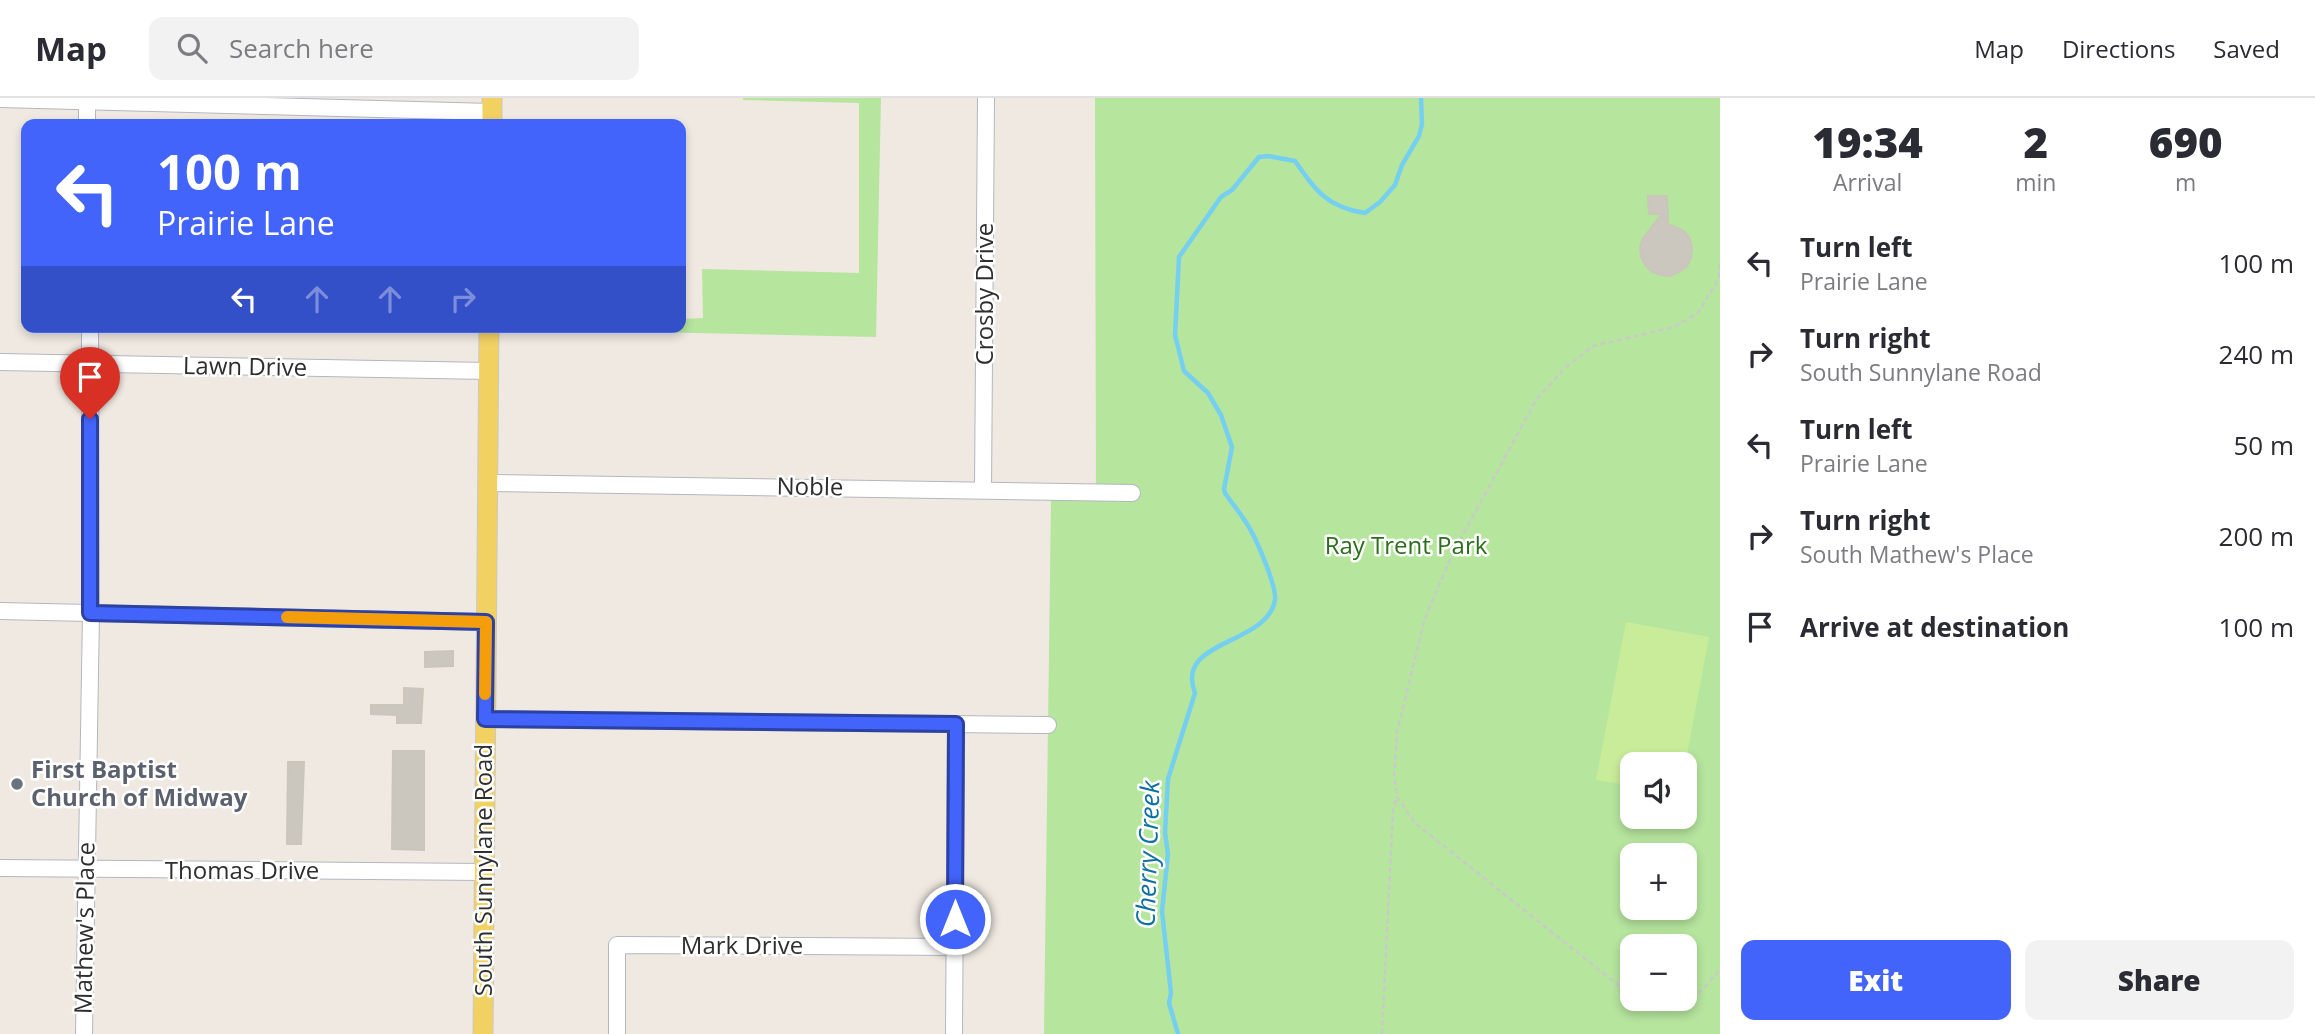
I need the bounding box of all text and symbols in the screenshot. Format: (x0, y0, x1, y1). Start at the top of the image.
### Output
search box (149, 17, 639, 80)
text: Map (35, 26, 107, 71)
icon: search (173, 29, 211, 67)
text: Search here (229, 30, 374, 66)
text: Map (1974, 32, 2024, 65)
text: Directions (2062, 32, 2175, 65)
text: Saved (2213, 32, 2280, 65)
text: 19:34 (1812, 113, 1923, 170)
text: 2 (2024, 113, 2048, 170)
text: 690 (2149, 113, 2223, 170)
text: 100 m (157, 138, 302, 204)
icon: left (42, 147, 133, 238)
text: Arrival (1833, 166, 1902, 198)
text: min (2015, 166, 2056, 198)
text: m (2175, 166, 2196, 198)
text: Prairie Lane (157, 201, 335, 244)
street label: Crosby Drive (967, 223, 1000, 365)
text: Turn left (1800, 229, 1912, 265)
icon: left (1741, 244, 1779, 282)
text: 100 m (2219, 245, 2294, 281)
text: Prairie Lane (1800, 265, 1928, 297)
icon: left (225, 280, 263, 318)
icon: ahead (298, 280, 336, 318)
icon: ahead (371, 280, 409, 318)
icon: right (444, 280, 482, 318)
text: Turn right (1800, 320, 1931, 356)
icon: right (1741, 335, 1779, 373)
text: 240 m (2219, 336, 2294, 372)
pin (60, 347, 120, 419)
street label: Lawn Drive (183, 348, 307, 383)
text: South Sunnylane Road (1800, 356, 2042, 388)
icon: arrive (71, 358, 109, 396)
text: Turn left (1800, 411, 1912, 447)
icon: left (1741, 426, 1779, 464)
text: 50 m (2233, 427, 2294, 463)
text: Prairie Lane (1800, 447, 1928, 479)
street label: Noble (776, 468, 844, 503)
text: Turn right (1800, 502, 1931, 538)
icon: right (1741, 517, 1779, 555)
text: 200 m (2219, 518, 2294, 554)
park label: Ray Trent Park (1325, 528, 1488, 561)
text: South Mathew's Place (1800, 538, 2034, 570)
icon: arrive (1741, 608, 1779, 646)
text: Arrive at destination (1800, 609, 2069, 645)
text: 100 m (2219, 609, 2294, 645)
street label: South Sunnylane Road (466, 744, 499, 996)
place label: First Baptist Church of Midway (31, 752, 248, 813)
map controls (1620, 752, 1697, 1011)
button: sound (1620, 752, 1697, 829)
marker: First Baptist Church of Midway (9, 776, 25, 792)
water label: Cherry Creek (1126, 779, 1168, 928)
street label: Mathew's Place (66, 842, 101, 1014)
button: + (1620, 843, 1697, 920)
street label: Thomas Drive (165, 853, 319, 886)
position arrow (918, 882, 992, 956)
street label: Mark Drive (681, 928, 803, 961)
button: − (1620, 934, 1697, 1011)
button: Exit (1741, 940, 2011, 1020)
button: Share (2025, 940, 2294, 1020)

